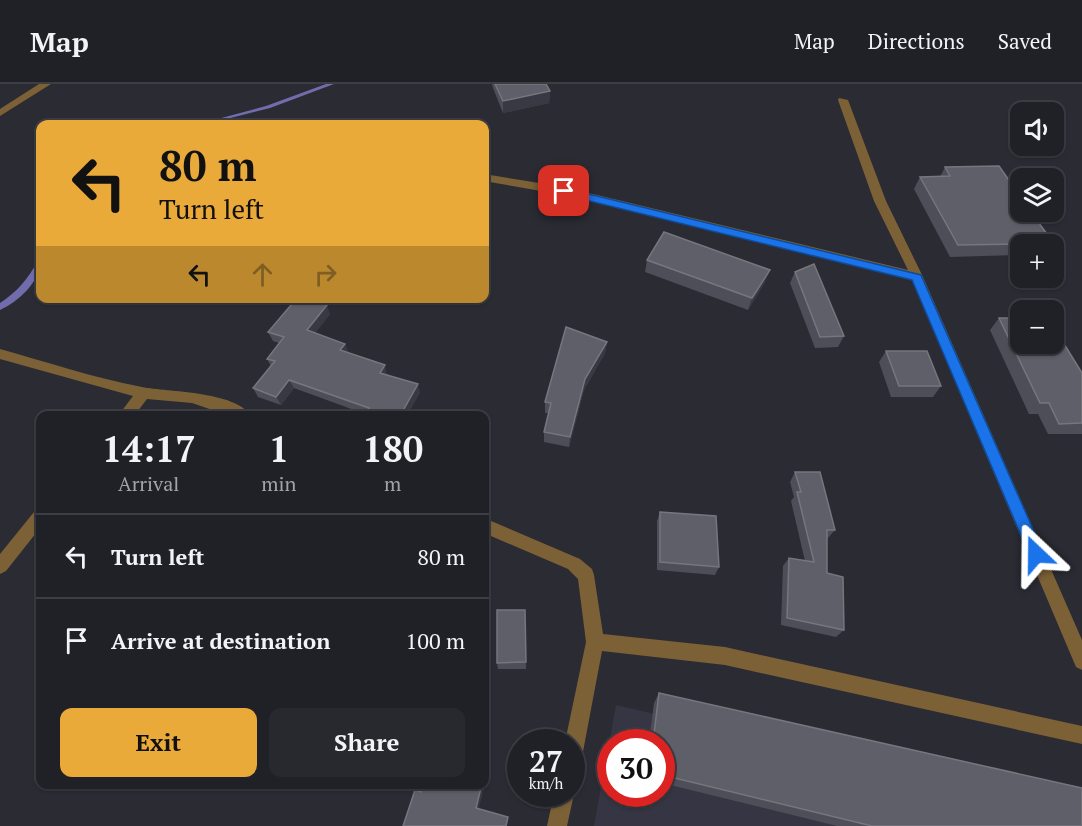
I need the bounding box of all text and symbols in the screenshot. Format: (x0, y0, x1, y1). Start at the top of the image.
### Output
text: Map (30, 23, 89, 60)
text: Map (794, 27, 835, 55)
text: Directions (868, 27, 965, 55)
text: Saved (998, 27, 1052, 55)
map controls (1010, 102, 1064, 354)
button: sound (1010, 102, 1064, 156)
text: 80 m (159, 137, 257, 193)
icon: left (60, 144, 138, 222)
pin (538, 165, 589, 216)
button: layers (1010, 168, 1064, 222)
icon: arrive (547, 174, 580, 207)
text: Turn left (159, 191, 264, 227)
button: + (1010, 234, 1064, 288)
icon: left (183, 258, 216, 291)
icon: ahead (246, 258, 279, 291)
icon: right (309, 258, 342, 291)
button: − (1010, 300, 1064, 354)
text: 14:17 (102, 425, 195, 472)
text: 1 (269, 425, 289, 472)
text: 180 (362, 425, 423, 472)
text: Arrival (118, 470, 179, 497)
text: min (261, 470, 296, 497)
text: m (384, 470, 401, 497)
position arrow (1004, 522, 1068, 586)
icon: left (60, 540, 93, 573)
text: Turn left (111, 542, 204, 571)
text: 80 m (417, 542, 465, 571)
icon: arrive (60, 624, 93, 657)
text: Arrive at destination (111, 626, 330, 655)
text: 100 m (405, 626, 465, 655)
button: Exit (60, 708, 257, 777)
button: Share (269, 708, 465, 777)
speed limit sign: 30 (597, 729, 675, 807)
text: 27 (529, 741, 563, 781)
text: km/h (529, 773, 563, 793)

